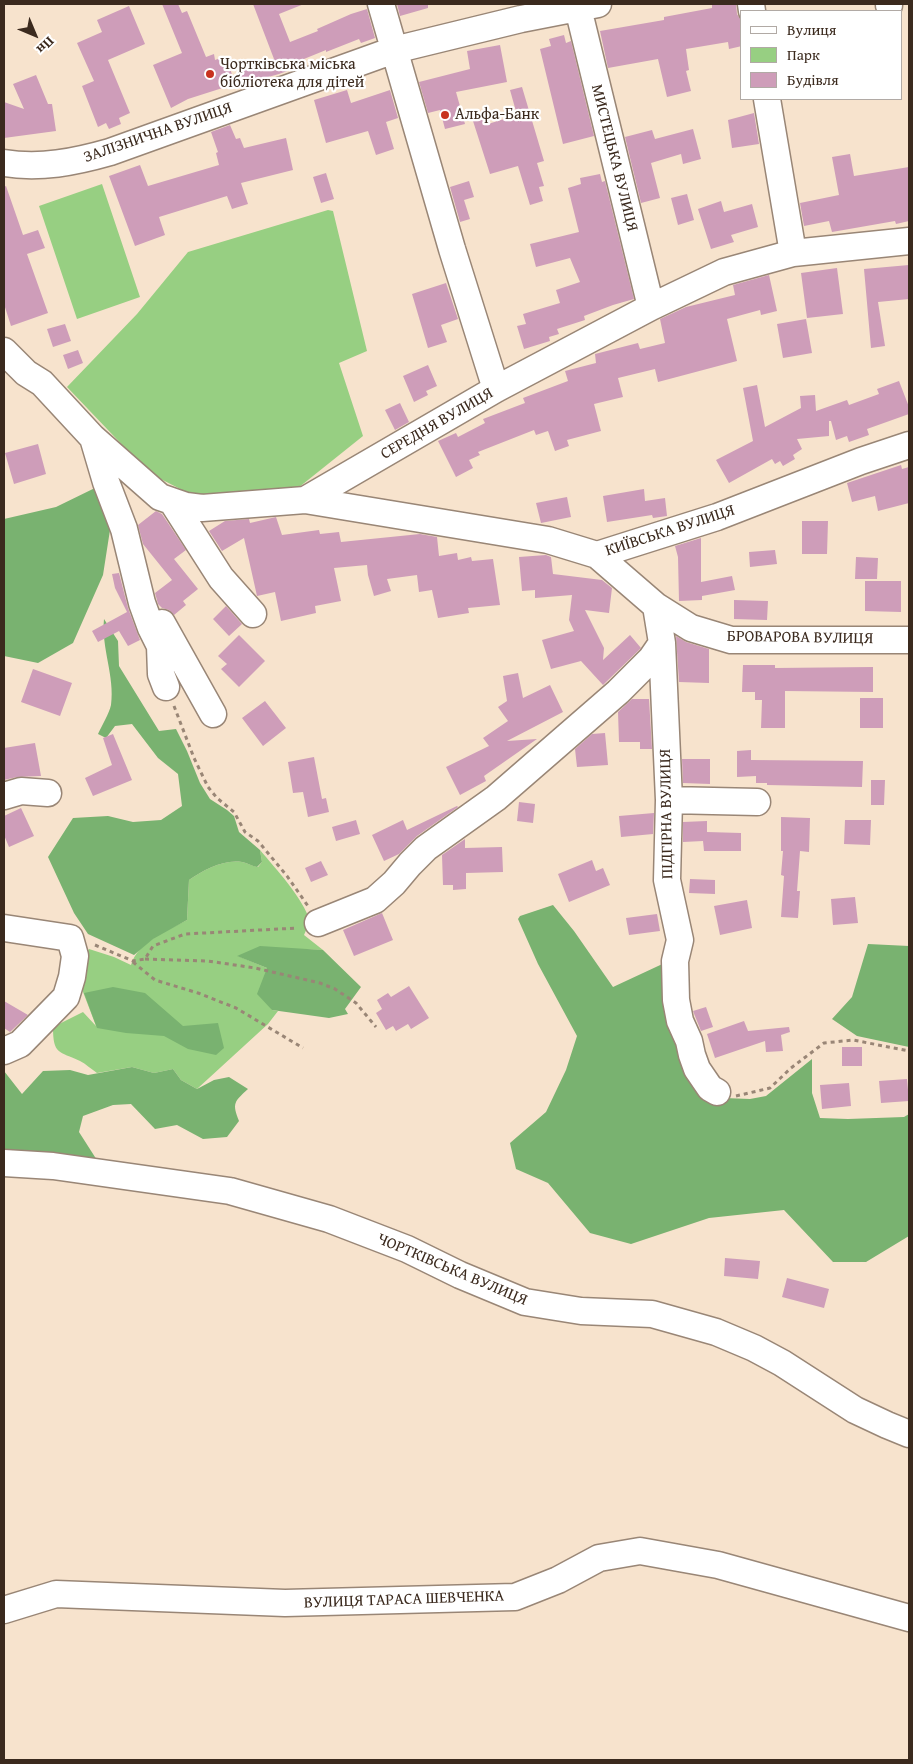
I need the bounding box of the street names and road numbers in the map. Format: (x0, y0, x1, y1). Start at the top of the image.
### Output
street label: МИСТЕЦЬКА ВУЛИЦЯ (586, 82, 642, 234)
street label: ЗАЛІЗНИЧНА ВУЛИЦЯ (81, 99, 235, 167)
street label: СЕРЕДНЯ ВУЛИЦЯ (377, 384, 497, 464)
street label: КИЇВСЬКА ВУЛИЦЯ (603, 501, 737, 561)
street label: БРОВАРОВА ВУЛИЦЯ (727, 627, 873, 649)
street label: ПІДГІРНА ВУЛИЦЯ (656, 749, 678, 879)
street label: ЧОРТКІВСЬКА ВУЛИЦЯ (374, 1230, 530, 1310)
street label: ВУЛИЦЯ ТАРАСА ШЕВЧЕНКА (303, 1587, 505, 1613)

